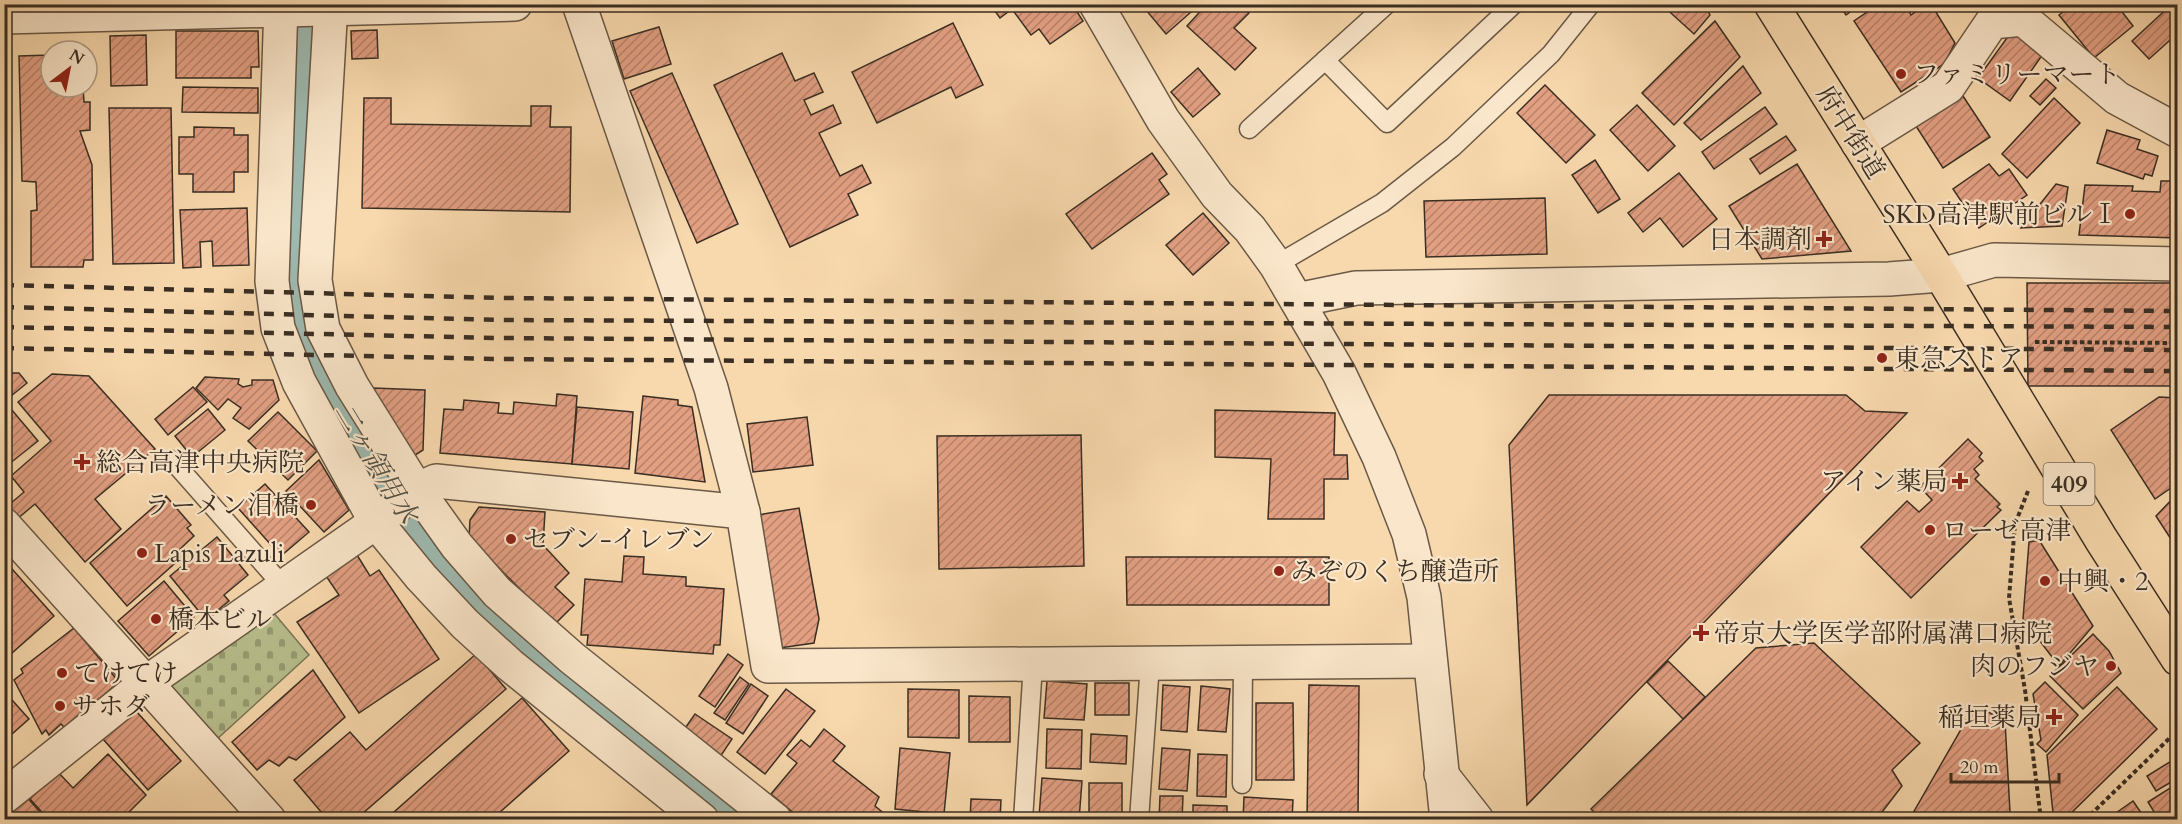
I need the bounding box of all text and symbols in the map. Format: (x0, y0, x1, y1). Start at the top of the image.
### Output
north arrow (39, 39, 99, 99)
text: N (65, 44, 88, 70)
place label: ファミリーマート (1913, 57, 2120, 92)
marker: ファミリーマート (1894, 67, 1908, 81)
street label: 府中街道 (1808, 79, 1893, 186)
place label: SKD高津駅前ビルⅠ (1883, 197, 2118, 232)
marker: SKD高津駅前ビルⅠ (2123, 207, 2137, 221)
place label: 日本調剤 (1708, 222, 1812, 257)
marker: 日本調剤 (1817, 232, 1831, 246)
place label: 東急ストア (1894, 341, 2023, 376)
marker: 東急ストア (1875, 351, 1889, 365)
water label: 二ヶ領用水 (325, 396, 428, 533)
place label: 総合高津中央病院 (96, 445, 304, 480)
marker: 総合高津中央病院 (73, 453, 91, 471)
road number: 409 (2044, 463, 2094, 505)
place label: アイン薬局 (1820, 464, 1948, 499)
marker: アイン薬局 (1953, 474, 1967, 488)
place label: ラーメン泪橋 (144, 488, 299, 523)
marker: ラーメン泪橋 (304, 498, 318, 512)
place label: ローゼ高津 (1942, 513, 2071, 548)
place label: セブン-イレブン (523, 522, 715, 557)
marker: ローゼ高津 (1923, 523, 1937, 537)
marker: セブン-イレブン (504, 532, 518, 546)
place label: Lapis Lazuli (154, 536, 285, 571)
marker: Lapis Lazuli (135, 546, 149, 560)
place label: みぞのくち醸造所 (1291, 554, 1499, 589)
marker: みぞのくち醸造所 (1272, 564, 1286, 578)
place label: 中興・2 (2057, 564, 2148, 599)
marker: 中興・2 (2038, 574, 2052, 588)
place label: 橋本ビル (168, 602, 272, 637)
marker: 橋本ビル (149, 612, 163, 626)
place label: 帝京大学医学部附属溝口病院 (1714, 616, 2052, 651)
marker: 帝京大学医学部附属溝口病院 (1692, 624, 1710, 642)
place label: 肉のフジヤ (1970, 649, 2099, 684)
place label: てけてけ (74, 656, 178, 691)
marker: 肉のフジヤ (2104, 659, 2118, 673)
marker: てけてけ (55, 666, 69, 680)
place label: サホダ (72, 689, 150, 724)
marker: サホダ (53, 699, 67, 713)
place label: 稲垣薬局 (1938, 700, 2042, 735)
marker: 稲垣薬局 (2047, 710, 2061, 724)
scale bar (1951, 746, 2059, 784)
text: 20 m (1960, 755, 1999, 780)

